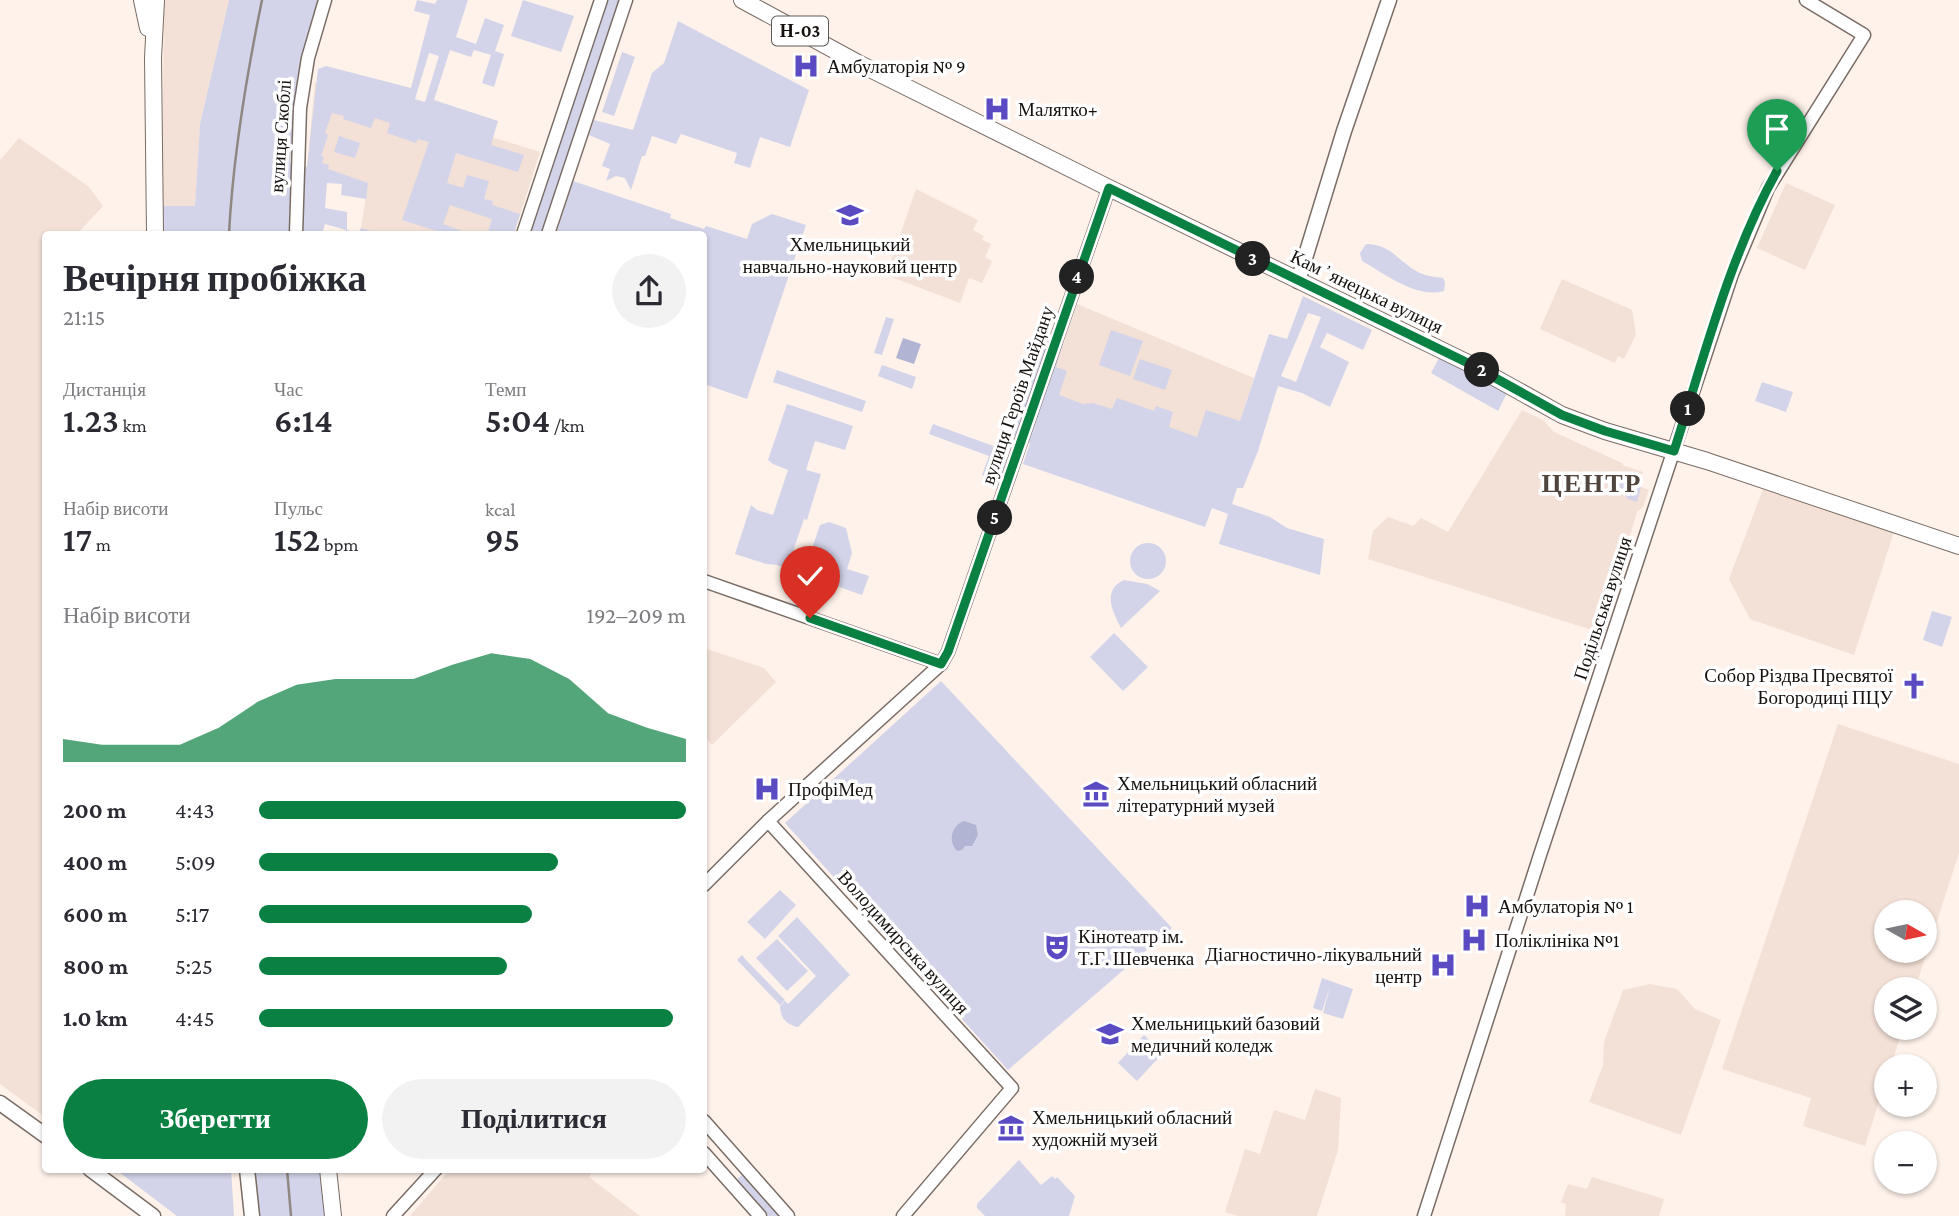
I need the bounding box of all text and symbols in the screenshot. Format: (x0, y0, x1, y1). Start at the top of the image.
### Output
road number: Н-03 (772, 16, 828, 46)
hospital icon: Амбулаторія № 9 (791, 51, 821, 81)
place label: Амбулаторія № 9 (827, 56, 966, 77)
street label: вулиця Скоблі (266, 79, 295, 193)
hospital icon: Малятко+ (982, 94, 1012, 124)
place label: Малятко+ (1018, 99, 1098, 120)
pin (1747, 99, 1807, 171)
icon: arrive (1758, 110, 1796, 148)
school or university icon: Хмельницький навчально-науковий центр (835, 200, 865, 230)
place label: Хмельницький навчально-науковий центр (743, 234, 957, 277)
pin: 3 (1236, 242, 1270, 276)
street label: Камʼянецька вулиця (1287, 245, 1447, 338)
text: 3 (1248, 248, 1257, 269)
button: share (612, 254, 686, 328)
text: Вечірня пробіжка (63, 257, 367, 299)
pin: 4 (1060, 260, 1094, 294)
text: 4 (1071, 266, 1082, 287)
street label: вулиця Героїв Майдану (977, 303, 1058, 487)
text: 21:15 (63, 304, 105, 330)
pin: 2 (1464, 352, 1500, 388)
text: 2 (1477, 359, 1486, 380)
text: Дистанція (63, 379, 146, 400)
text: Час (274, 379, 303, 400)
text: Темп (485, 379, 527, 400)
pin: 1 (1670, 392, 1706, 426)
text: 1 (1684, 398, 1691, 419)
text: 1.23 (63, 401, 119, 440)
text: 6:14 (274, 401, 333, 440)
text: 5:04 (485, 401, 550, 440)
text: km (119, 415, 147, 436)
text: /km (550, 415, 585, 436)
district label: ЦЕНТР (1541, 469, 1643, 498)
text: Набір висоти (63, 498, 168, 519)
text: Пульс (274, 498, 323, 519)
text: kcal (485, 499, 516, 520)
pin: 5 (978, 500, 1012, 536)
text: 5 (990, 507, 999, 528)
text: 17 (63, 520, 92, 559)
text: 152 (274, 520, 320, 559)
text: 95 (485, 520, 520, 559)
text: m (92, 534, 111, 555)
text: bpm (320, 534, 359, 555)
street label: Подільська вулиця (1569, 534, 1636, 682)
pin (780, 546, 840, 618)
icon: check (791, 557, 829, 595)
text: Набір висоти (63, 602, 191, 628)
text: 192–209 m (586, 602, 686, 628)
place label: Собор Різдва Пресвятої Богородиці ПЦУ (1704, 665, 1894, 708)
church icon: Собор Різдва Пресвятої Богородиці ПЦУ (1899, 671, 1929, 701)
place label: Хмельницький обласний літературний музей (1117, 773, 1317, 816)
hospital icon: ПрофіМед (752, 774, 782, 804)
place label: ПрофіМед (788, 779, 873, 800)
museum icon: Хмельницький обласний літературний музей (1081, 779, 1111, 809)
text: 200 m (63, 797, 127, 823)
text: 4:43 (175, 797, 214, 823)
text: 400 m (63, 849, 127, 875)
text: 5:09 (175, 849, 216, 875)
street label: Володимирська вулиця (834, 866, 974, 1018)
hospital icon: Амбулаторія № 1 (1462, 891, 1492, 921)
place label: Амбулаторія № 1 (1498, 896, 1633, 917)
north arrow (1874, 900, 1937, 962)
map controls (1874, 900, 1937, 1194)
text: 600 m (63, 901, 127, 927)
text: 5:17 (175, 901, 209, 927)
hospital icon: Поліклініка №1 (1459, 925, 1489, 955)
place label: Кінотеатр ім. Т.Г. Шевченка (1078, 926, 1195, 969)
place label: Поліклініка №1 (1495, 930, 1619, 951)
theatre icon: Кінотеатр ім. Т.Г. Шевченка (1042, 932, 1072, 962)
place label: Діагностично-лікувальний центр (1205, 944, 1422, 987)
hospital icon: Діагностично-лікувальний центр (1428, 950, 1458, 980)
text: 800 m (63, 953, 128, 979)
text: 5:25 (175, 953, 213, 979)
button: layers (1874, 977, 1937, 1040)
text: 1.0 km (63, 1005, 128, 1031)
text: 4:45 (175, 1005, 215, 1031)
place label: Хмельницький базовий медичний коледж (1131, 1013, 1320, 1056)
school or university icon: Хмельницький базовий медичний коледж (1095, 1019, 1125, 1049)
button: + (1874, 1054, 1937, 1117)
button: Зберегти (63, 1079, 368, 1159)
button: Поділитися (382, 1079, 686, 1159)
place label: Хмельницький обласний художній музей (1032, 1107, 1232, 1150)
museum icon: Хмельницький обласний художній музей (996, 1113, 1026, 1143)
button: − (1874, 1131, 1937, 1194)

